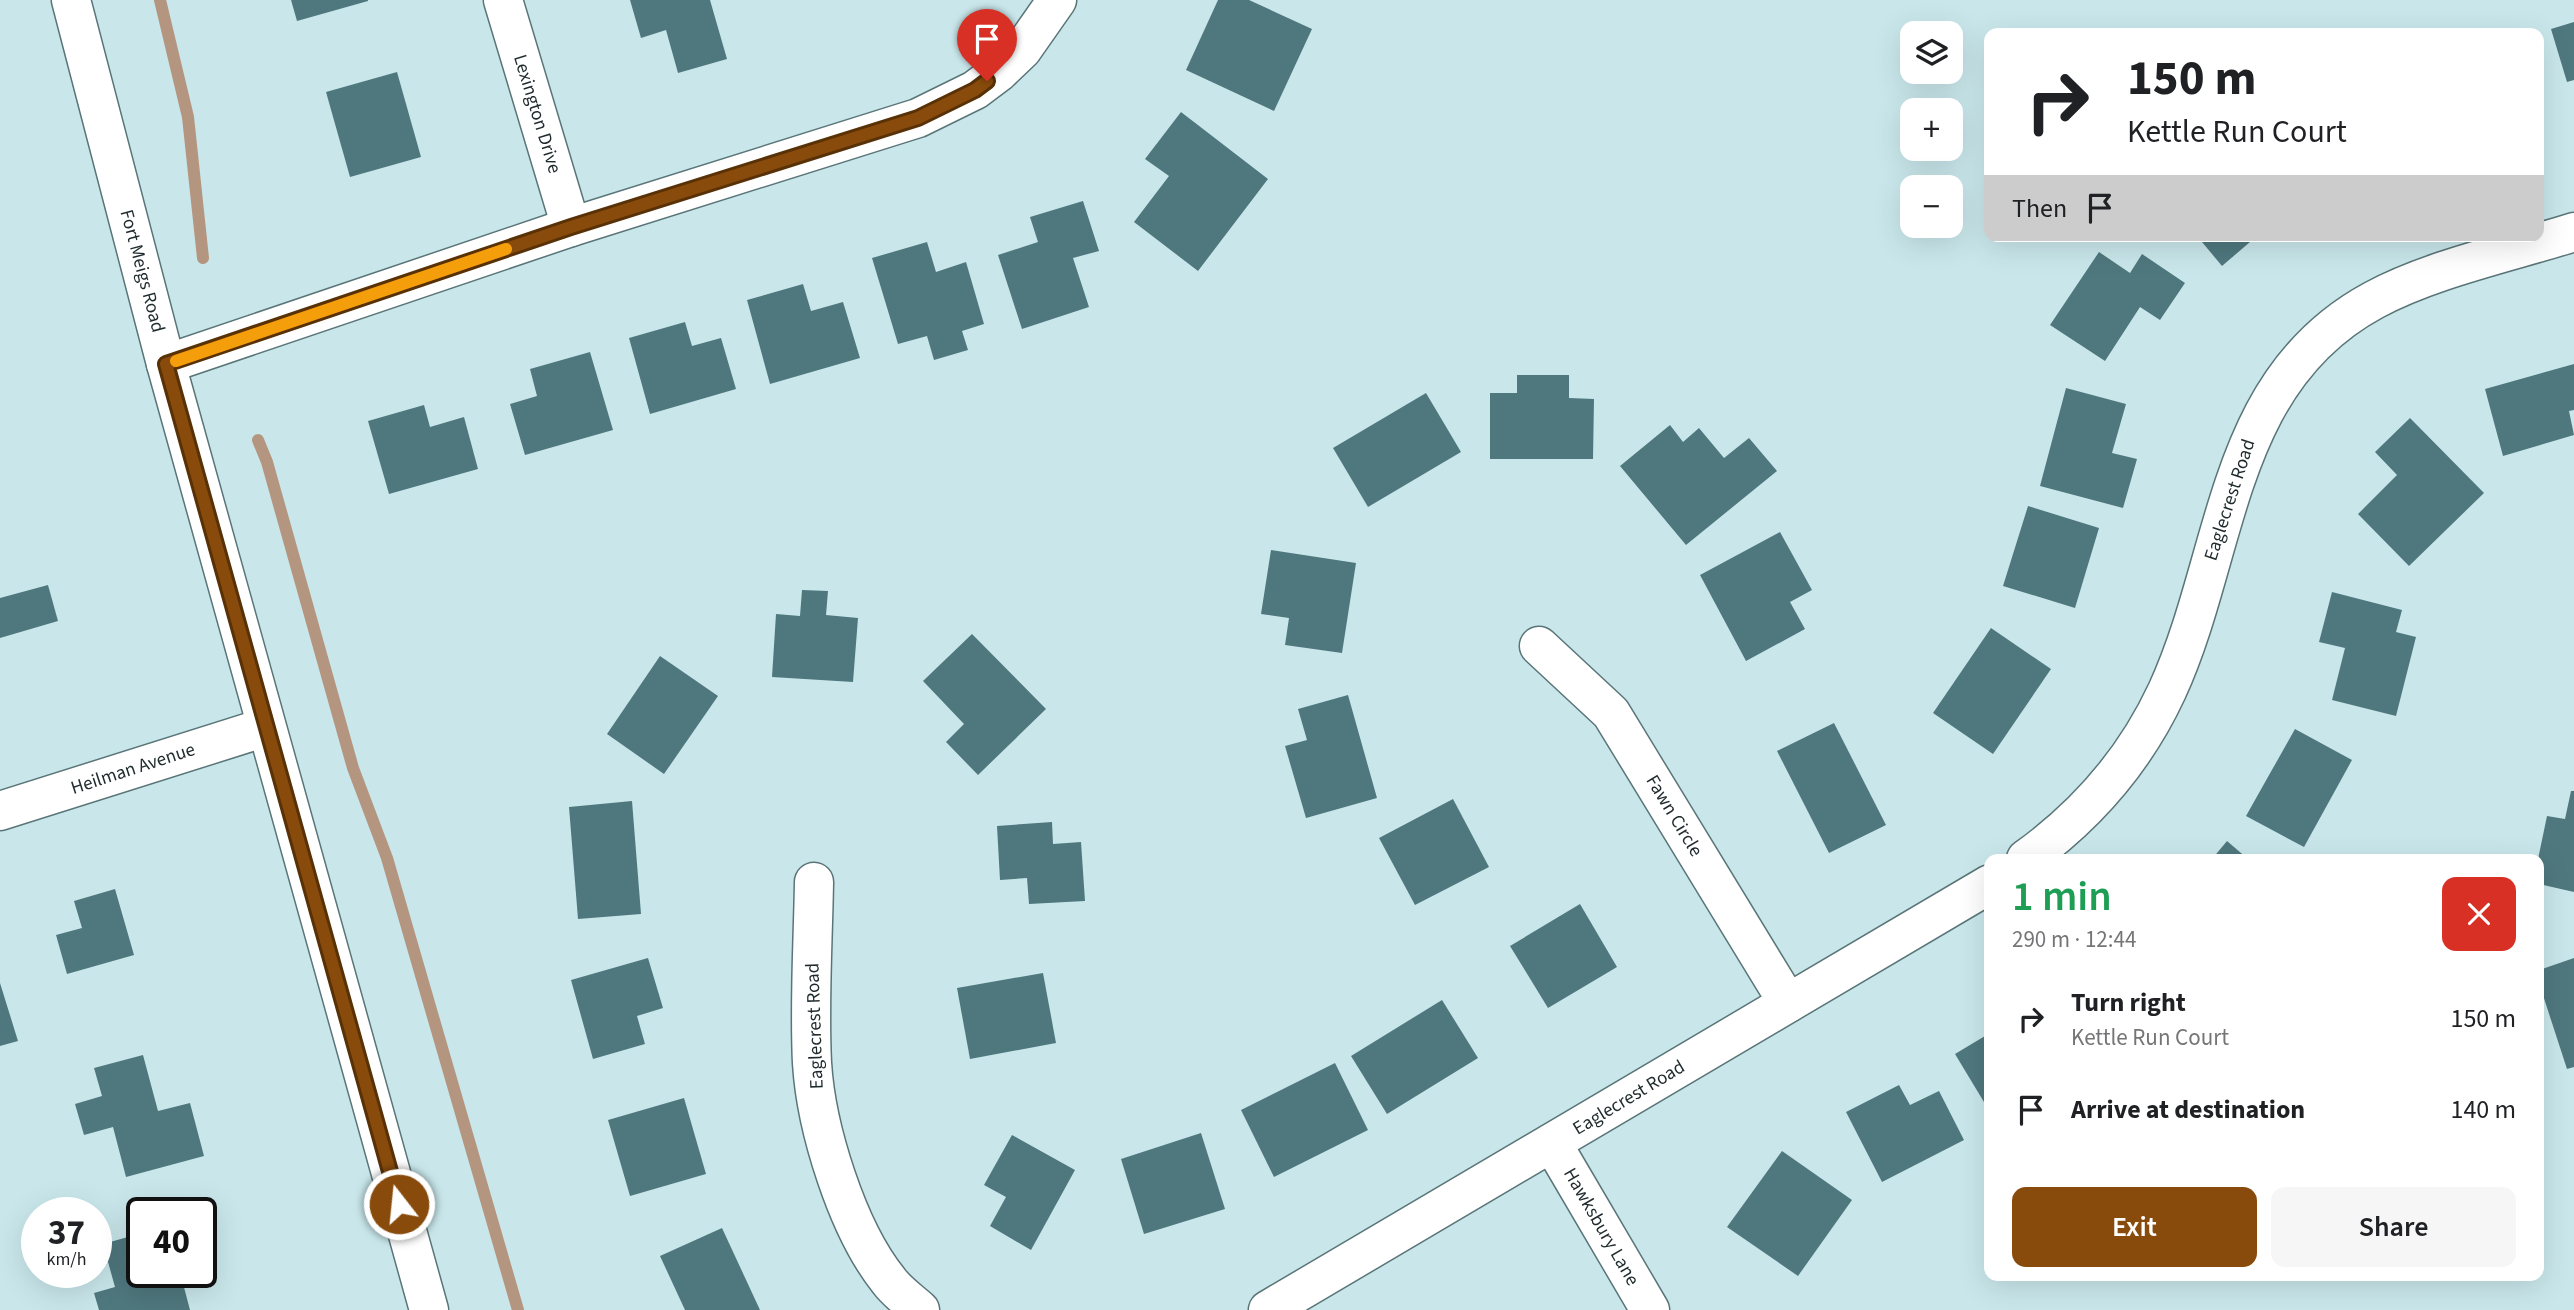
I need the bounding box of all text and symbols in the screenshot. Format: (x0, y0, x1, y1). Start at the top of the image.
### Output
pin (957, 9, 1017, 81)
icon: arrive (968, 20, 1006, 58)
map controls (1900, 21, 1963, 238)
button: layers (1900, 21, 1963, 84)
text: 150 m (2127, 44, 2256, 114)
street label: Lexington Drive (506, 51, 568, 177)
icon: right (2012, 56, 2103, 147)
button: + (1900, 98, 1963, 161)
text: Kettle Run Court (2127, 109, 2347, 155)
button: − (1900, 175, 1963, 238)
icon: arrive (2081, 189, 2119, 227)
text: Then (2012, 190, 2067, 227)
street label: Fort Meigs Road (113, 207, 171, 335)
street label: Eaglecrest Road (2198, 436, 2262, 564)
street label: Heilman Avenue (67, 736, 199, 802)
street label: Fawn Circle (1639, 770, 1709, 862)
text: 1 min (2012, 867, 2112, 927)
button: close (2442, 877, 2516, 951)
text: 290 m · 12:44 (2012, 923, 2136, 956)
street label: Eaglecrest Road (799, 962, 831, 1090)
text: Turn right (2071, 984, 2186, 1021)
icon: right (2012, 1000, 2050, 1038)
text: 150 m (2450, 1000, 2516, 1037)
text: Kettle Run Court (2071, 1021, 2229, 1054)
street label: Eaglecrest Road (1568, 1054, 1690, 1142)
icon: arrive (2012, 1091, 2050, 1129)
text: Arrive at destination (2071, 1091, 2305, 1128)
text: 140 m (2450, 1091, 2516, 1128)
street label: Hawksbury Lane (1556, 1163, 1646, 1291)
position arrow (362, 1167, 436, 1241)
button: Exit (2012, 1187, 2257, 1267)
button: Share (2271, 1187, 2516, 1267)
speed limit sign: 40 (126, 1197, 217, 1288)
text: 37 (48, 1208, 85, 1258)
text: km/h (47, 1247, 86, 1272)

